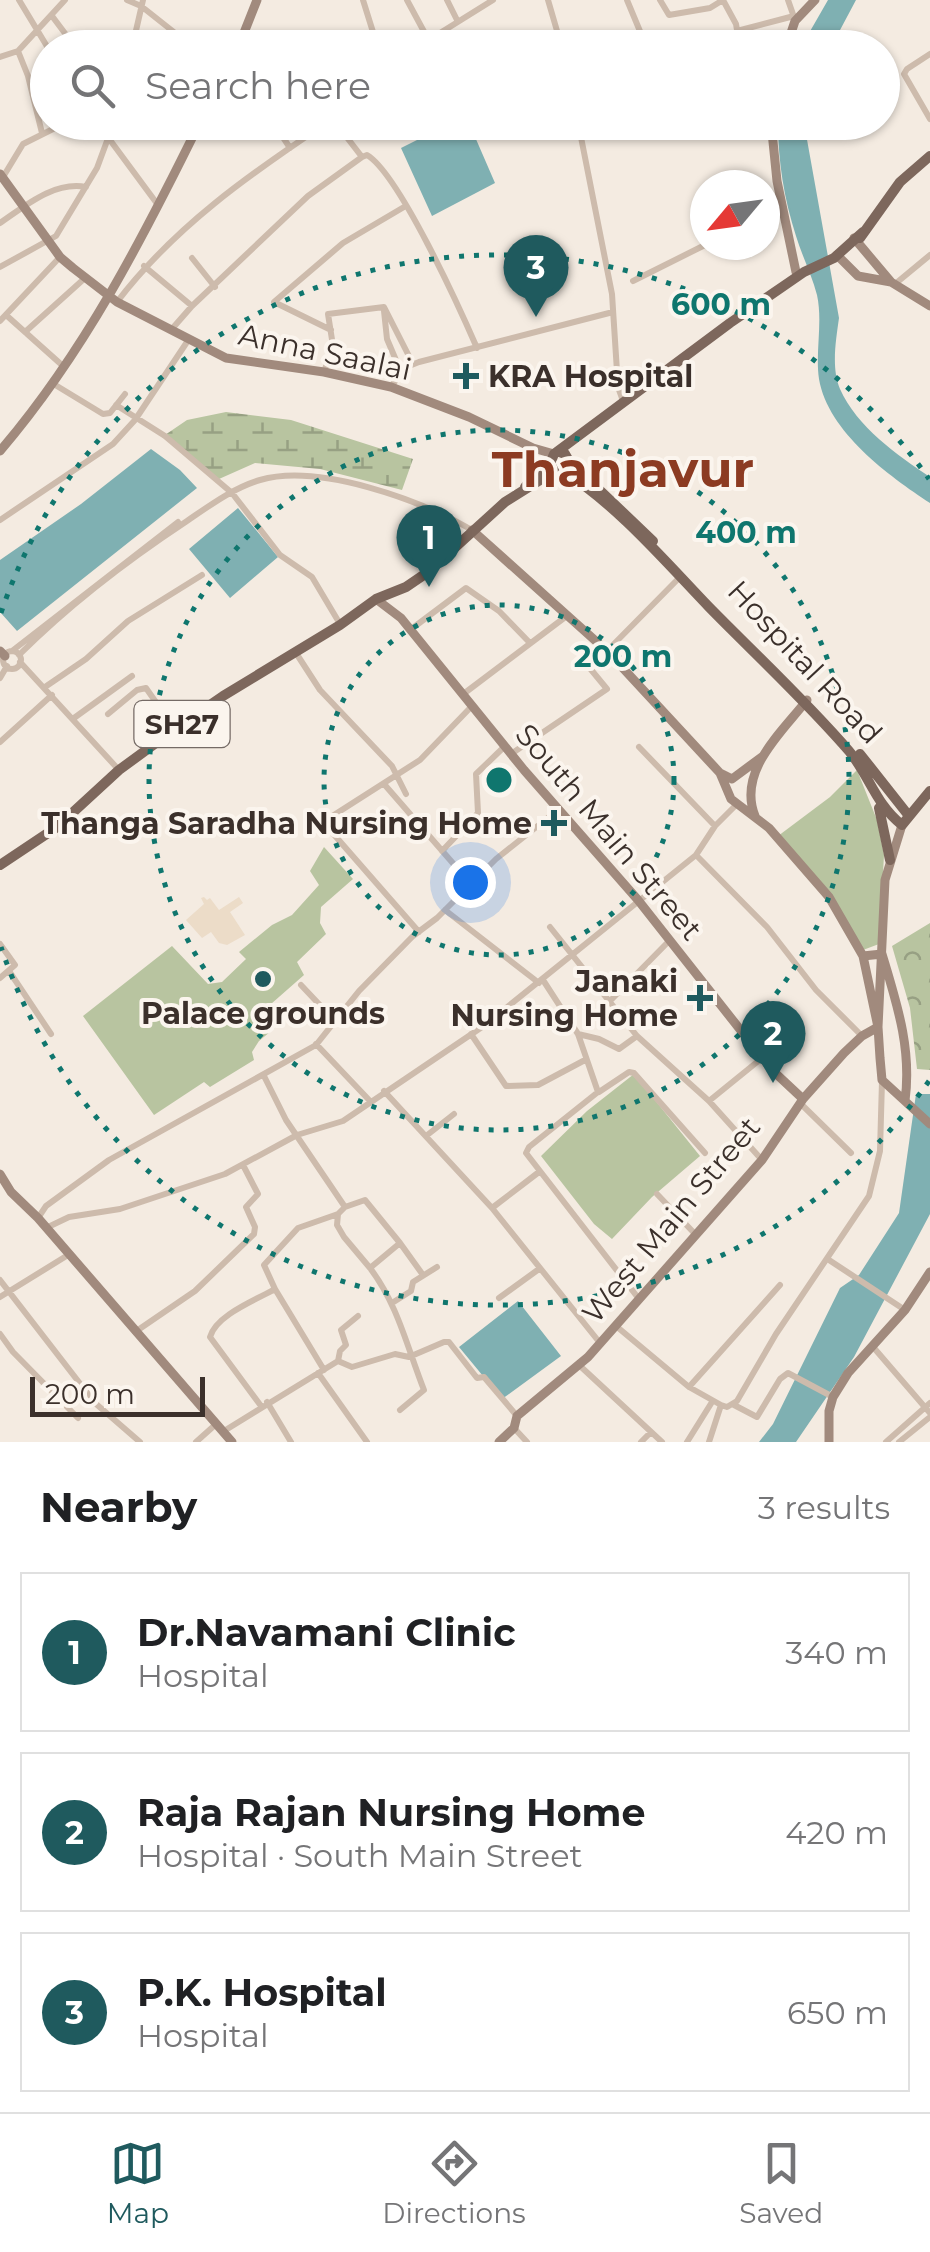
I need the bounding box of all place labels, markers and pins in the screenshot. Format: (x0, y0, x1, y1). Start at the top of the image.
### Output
pin: 3 (504, 234, 568, 317)
place label: KRA Hospital (488, 358, 693, 395)
marker: KRA Hospital (453, 363, 479, 389)
pin: 1 (396, 504, 462, 587)
centre of rings (481, 762, 517, 798)
place label: Thanga Saradha Nursing Home (41, 805, 532, 842)
marker: Thanga Saradha Nursing Home (541, 810, 567, 836)
place label: Janaki Nursing Home (451, 963, 678, 1034)
marker: Palace grounds (252, 968, 274, 990)
marker: Janaki Nursing Home (687, 985, 713, 1011)
place label: Palace grounds (141, 995, 385, 1032)
pin: 2 (740, 1000, 806, 1083)

